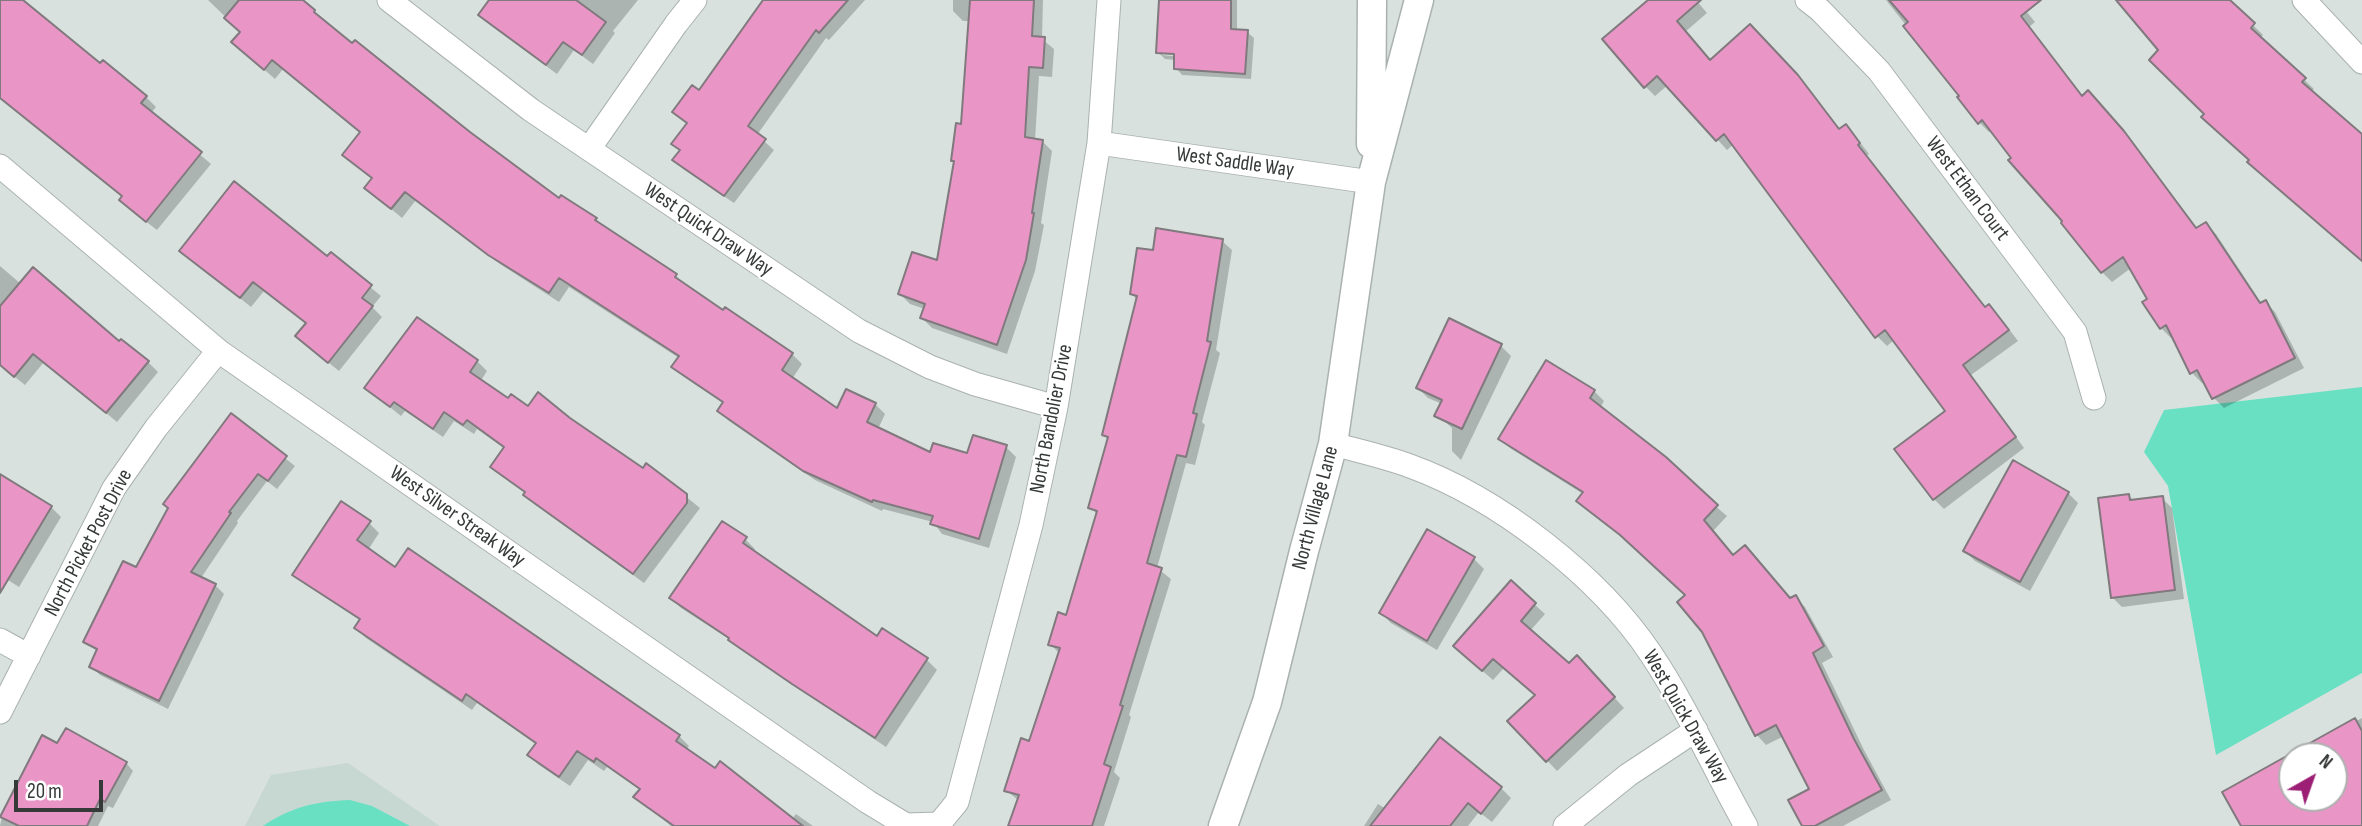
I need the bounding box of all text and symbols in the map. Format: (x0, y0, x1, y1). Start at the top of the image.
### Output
street label: West Ethan Court (1920, 132, 2014, 246)
street label: West Saddle Way (1175, 142, 1295, 184)
street label: West Quick Draw Way (639, 178, 777, 282)
street label: North Bandolier Drive (1025, 342, 1079, 496)
street label: North Village Lane (1287, 443, 1345, 573)
street label: West Silver Streak Way (384, 461, 530, 573)
street label: North Picket Post Drive (40, 465, 138, 621)
street label: West Quick Draw Way (1637, 646, 1733, 788)
north arrow (2278, 742, 2348, 812)
text: N (2314, 750, 2337, 774)
scale bar (18, 766, 107, 810)
text: 20 m (27, 779, 62, 804)

